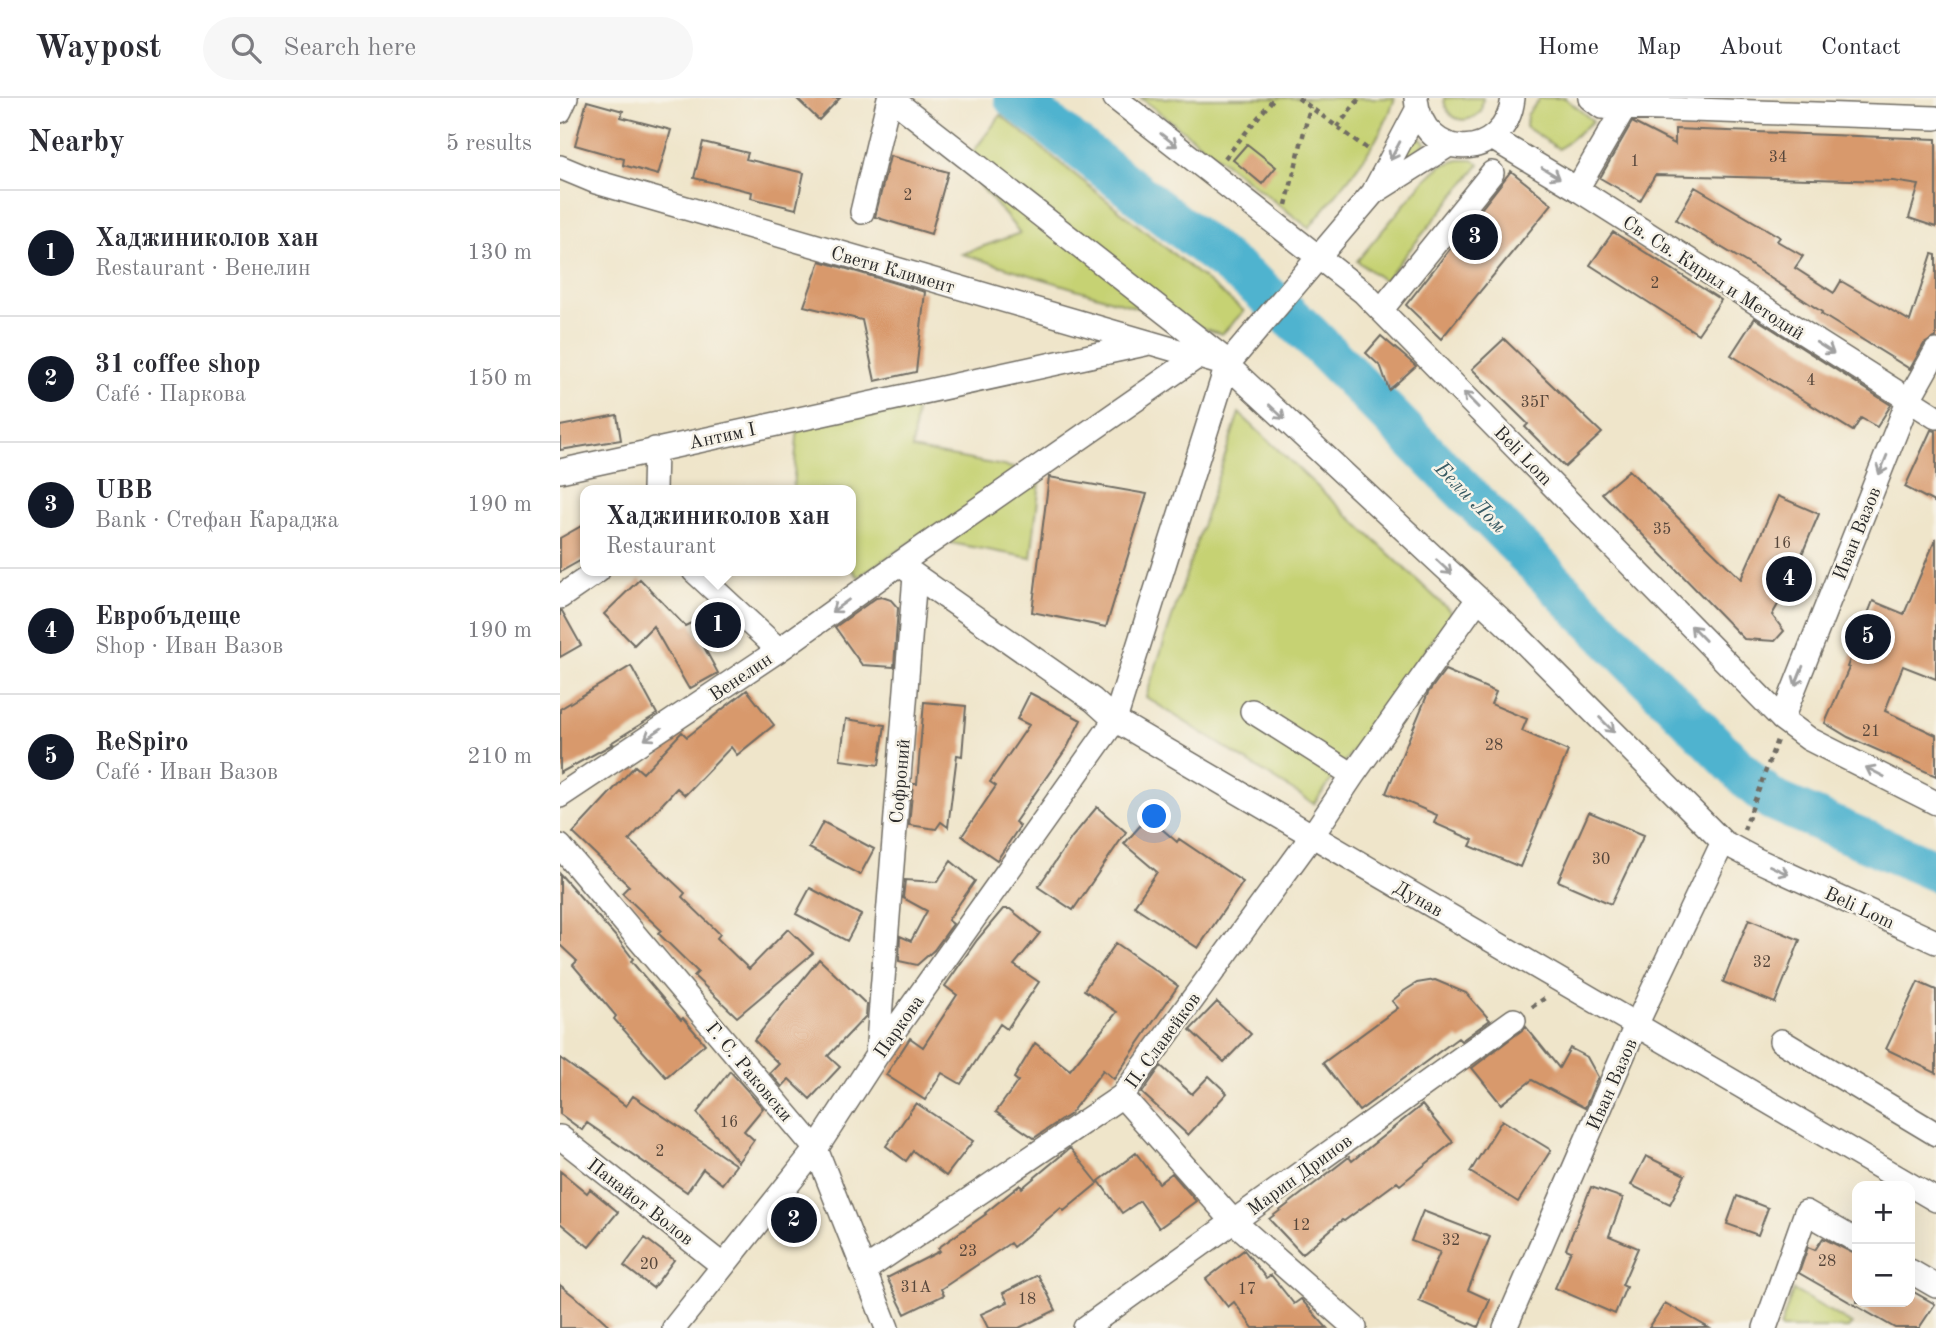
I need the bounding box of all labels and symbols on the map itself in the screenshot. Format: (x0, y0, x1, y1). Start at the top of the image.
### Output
one-way arrow (1159, 132, 1177, 147)
one-way arrow (1388, 141, 1402, 161)
house number: 34 (1769, 150, 1787, 166)
house number: 1 (1630, 154, 1640, 170)
one-way arrow (1540, 166, 1560, 180)
house number: 2 (903, 188, 913, 204)
pin: 3 (1452, 211, 1498, 263)
street label: Св. Св. Кирил и Методий (1619, 213, 1807, 345)
street label: Свети Климент (828, 245, 956, 298)
house number: 2 (1650, 276, 1660, 292)
one-way arrow (1815, 340, 1834, 355)
house number: 4 (1806, 373, 1816, 389)
one-way arrow (1462, 392, 1479, 409)
house number: 35Г (1521, 395, 1549, 411)
one-way arrow (1268, 404, 1286, 420)
street label: Антим I (687, 421, 758, 454)
street label: Beli Lom (1489, 423, 1555, 490)
one-way arrow (1876, 453, 1889, 475)
water label: Бели Лом (1430, 458, 1510, 538)
street label: Иван Вазов (1831, 485, 1886, 583)
house number: 35 (1653, 522, 1671, 538)
house number: 16 (1773, 536, 1791, 552)
pin: 4 (1766, 553, 1812, 605)
one-way arrow (1435, 559, 1453, 575)
one-way arrow (831, 598, 850, 613)
pin: 1 (695, 599, 741, 651)
pin: 5 (1845, 611, 1891, 663)
one-way arrow (1690, 625, 1707, 642)
street label: Венелин (707, 650, 776, 706)
one-way arrow (1791, 665, 1804, 686)
one-way arrow (1598, 717, 1615, 734)
house number: 21 (1862, 724, 1880, 740)
one-way arrow (643, 727, 663, 741)
street label: Софроний (888, 738, 915, 824)
house number: 28 (1485, 738, 1503, 754)
one-way arrow (1865, 765, 1886, 778)
your location (1137, 799, 1171, 833)
house number: 30 (1592, 852, 1610, 868)
one-way arrow (1768, 864, 1790, 877)
street label: Дунав (1390, 879, 1445, 922)
street label: Beli Lom (1821, 885, 1897, 934)
house number: 32 (1753, 955, 1771, 971)
street label: П. Славейков (1123, 990, 1205, 1093)
street label: Паркова (872, 992, 929, 1062)
street label: Г. С. Раковски (701, 1019, 795, 1126)
street label: Иван Вазов (1585, 1036, 1642, 1134)
house number: 16 (720, 1115, 738, 1131)
street label: Марин Дринов (1245, 1132, 1356, 1220)
house number: 2 (655, 1144, 665, 1160)
street label: Панайот Волов (583, 1156, 696, 1250)
pin: 2 (771, 1194, 817, 1246)
house number: 12 (1292, 1218, 1310, 1234)
house number: 32 (1442, 1233, 1460, 1249)
house number: 23 (959, 1244, 977, 1260)
house number: 28 (1818, 1254, 1836, 1270)
house number: 20 (640, 1257, 658, 1273)
house number: 31А (901, 1280, 931, 1296)
house number: 17 (1238, 1282, 1256, 1298)
house number: 18 (1018, 1292, 1036, 1308)

